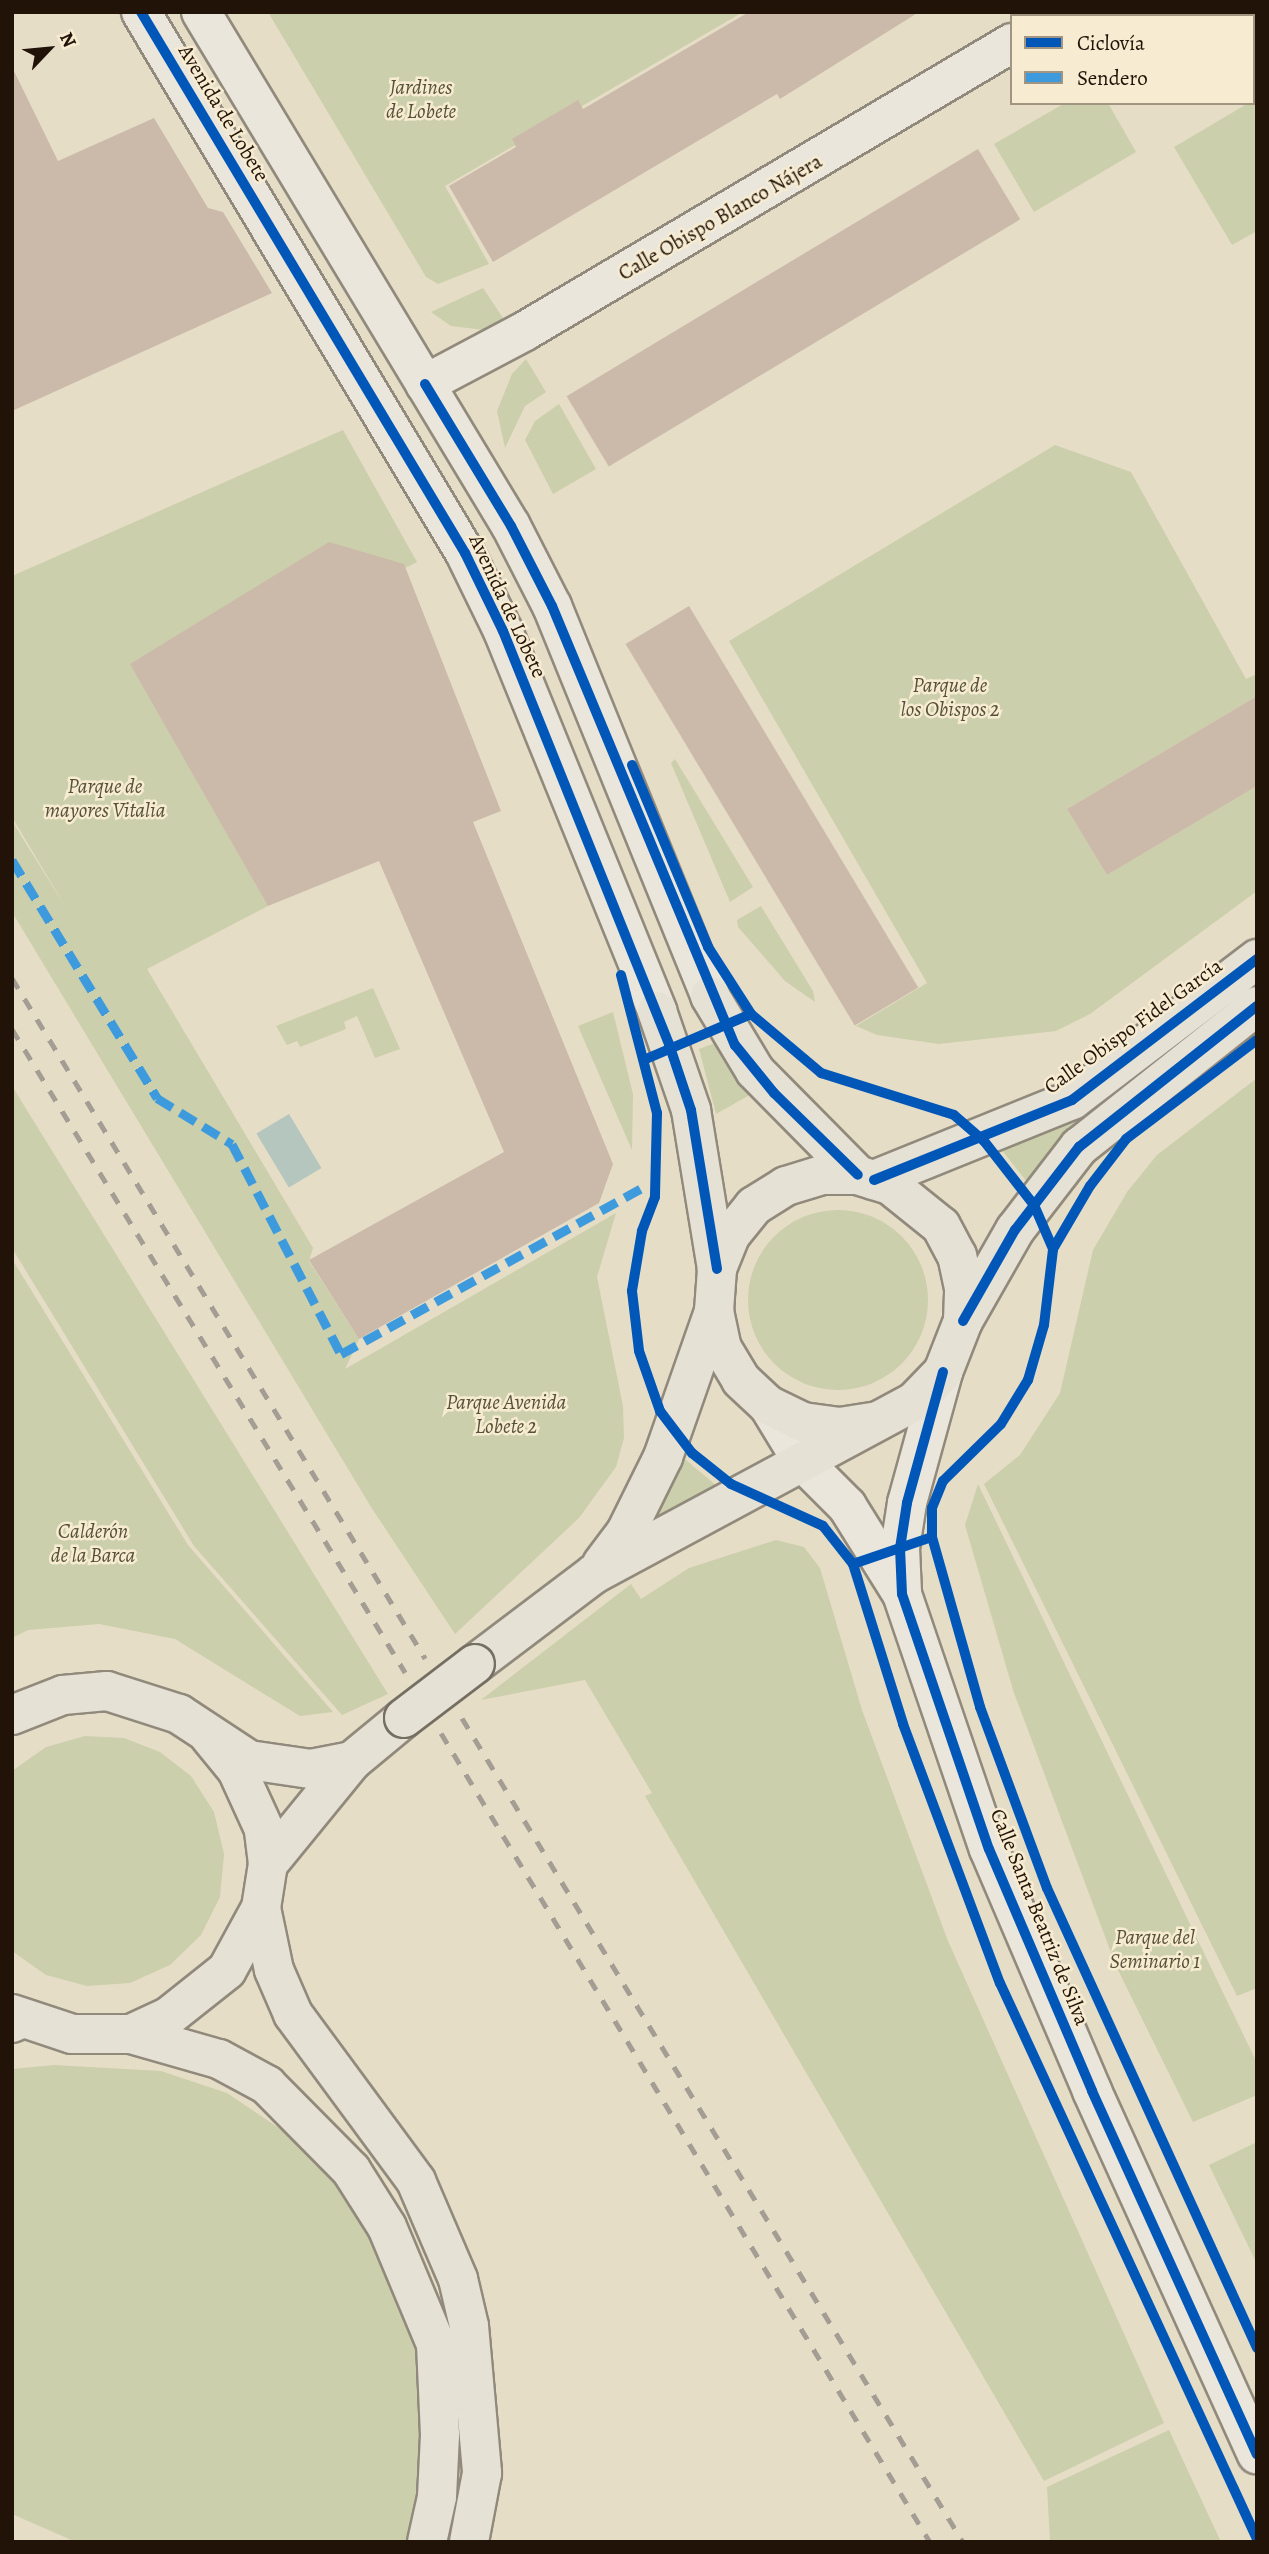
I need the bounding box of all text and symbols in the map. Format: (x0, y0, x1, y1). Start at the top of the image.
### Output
north arrow (14, 14, 84, 84)
legend (1010, 14, 1255, 105)
text: N (53, 28, 83, 52)
text: Ciclovía (1077, 29, 1145, 57)
street label: Avenida de Lobete (173, 40, 275, 186)
text: Sendero (1077, 64, 1148, 92)
park label: Jardines de Lobete (386, 74, 456, 124)
street label: Calle Obispo Blanco Nájera (614, 148, 826, 286)
street label: Avenida de Lobete (464, 530, 552, 682)
park label: Parque de los Obispos 2 (900, 672, 1000, 722)
park label: Parque de mayores Vitalia (45, 773, 165, 823)
street label: Calle Obispo Fidel García (1039, 953, 1227, 1099)
park label: Parque Avenida Lobete 2 (446, 1389, 566, 1439)
park label: Calderón de la Barca (51, 1518, 135, 1568)
street label: Calle Santa Beatriz de Silva (985, 1805, 1095, 2029)
park label: Parque del Seminario 1 (1110, 1924, 1200, 1974)

